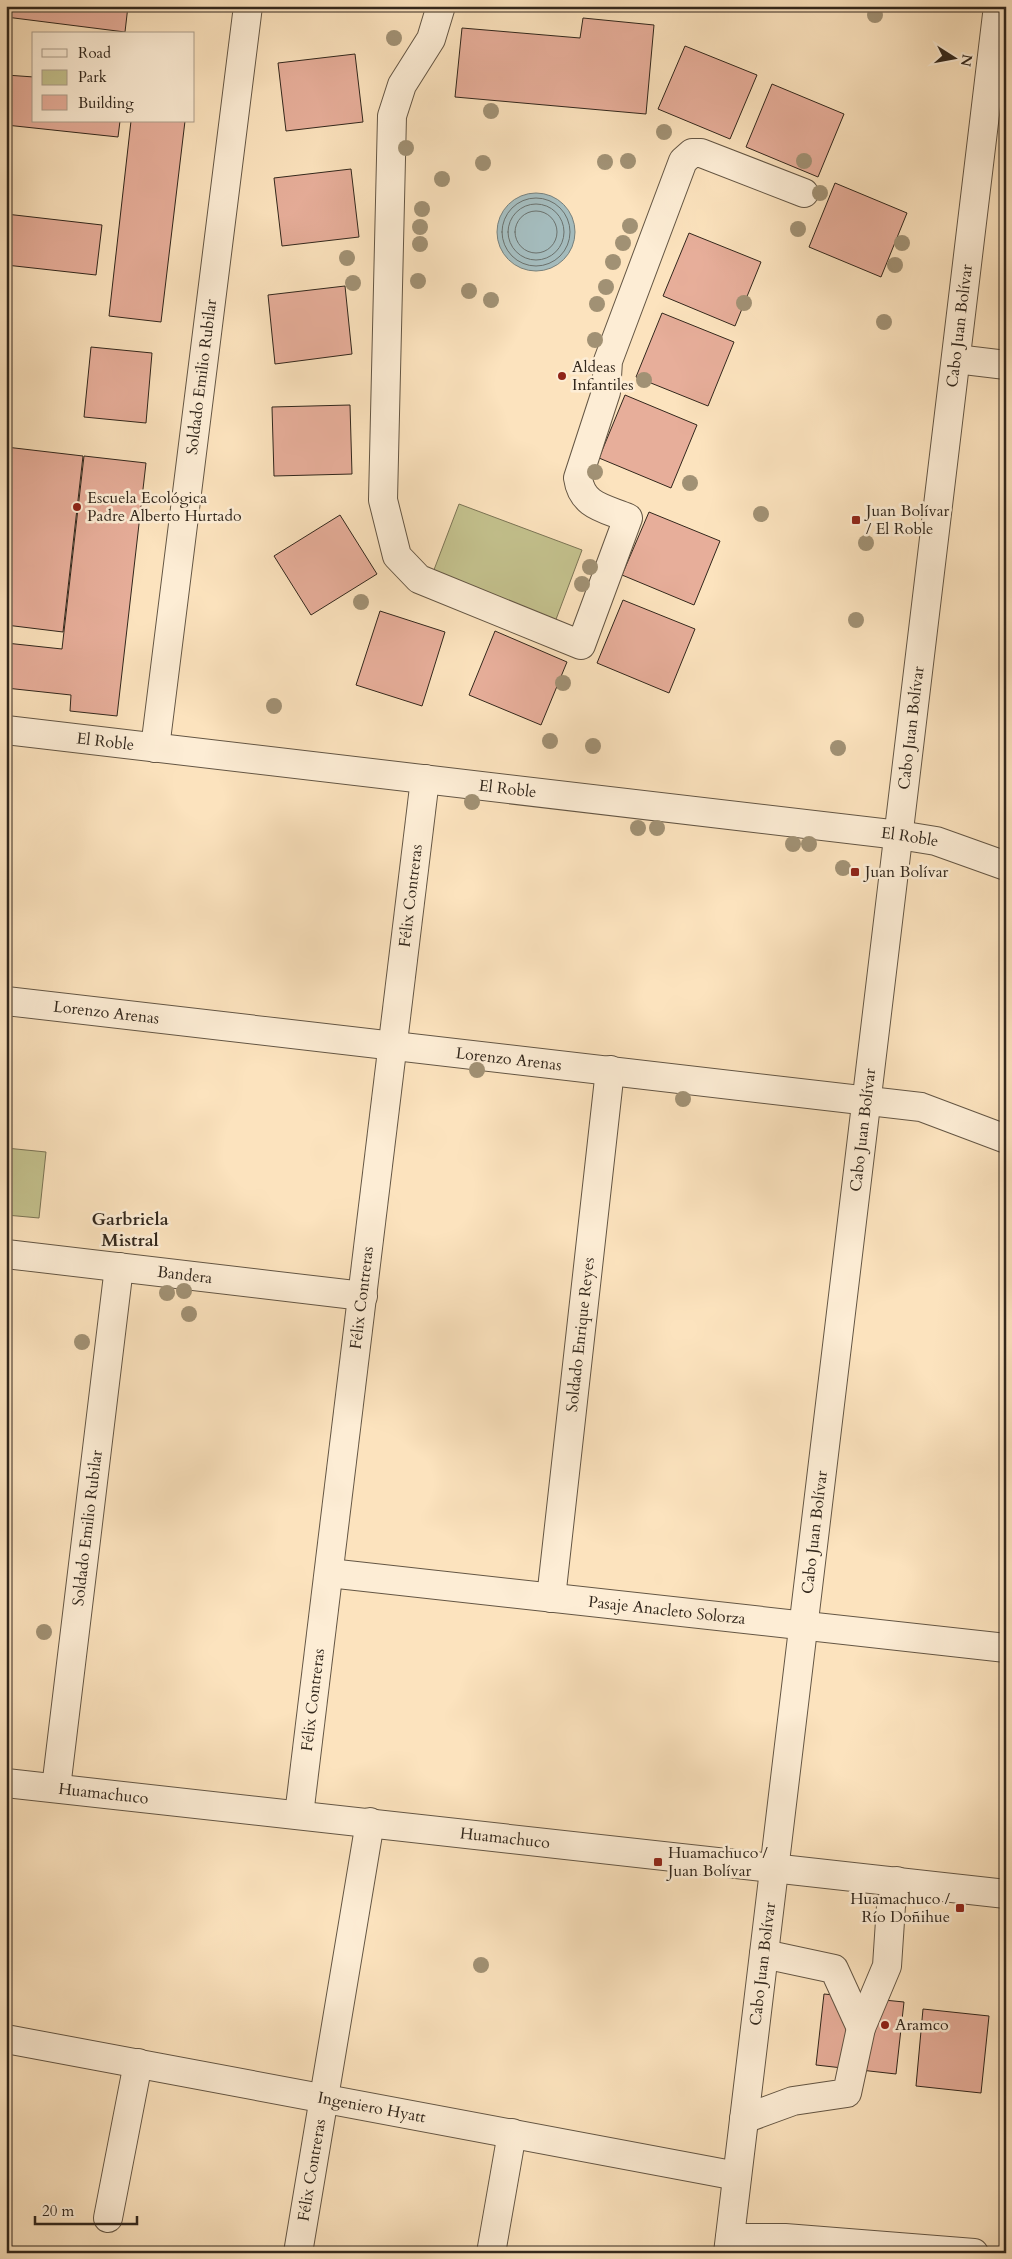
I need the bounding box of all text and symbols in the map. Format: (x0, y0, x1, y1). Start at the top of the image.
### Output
legend (32, 32, 195, 122)
north arrow (930, 32, 980, 82)
text: Road (78, 43, 111, 63)
text: N (956, 53, 977, 68)
text: Park (78, 67, 107, 87)
text: Building (78, 93, 134, 113)
street label: Cabo Juan Bolívar (941, 263, 978, 389)
street label: Soldado Emilio Rubilar (181, 298, 222, 456)
place label: Aldeas Infantiles (572, 356, 634, 396)
marker: Aldeas Infantiles (556, 370, 568, 382)
place label: Escuela Ecológica Padre Alberto Hurtado (87, 487, 242, 527)
place label: Juan Bolívar / El Roble (864, 500, 950, 540)
marker: Escuela Ecológica Padre Alberto Hurtado (71, 501, 83, 513)
marker: Juan Bolívar / El Roble (850, 514, 862, 526)
street label: Cabo Juan Bolívar (893, 665, 930, 791)
street label: El Roble (75, 727, 135, 756)
street label: El Roble (477, 775, 538, 803)
street label: El Roble (880, 822, 940, 852)
street label: Félix Contreras (394, 843, 428, 948)
place label: Juan Bolívar (863, 861, 949, 883)
marker: Juan Bolívar (849, 866, 861, 878)
street label: Lorenzo Arenas (52, 996, 161, 1030)
street label: Lorenzo Arenas (454, 1042, 563, 1076)
street label: Cabo Juan Bolívar (845, 1067, 881, 1193)
district label: Garbriela Mistral (91, 1207, 169, 1253)
street label: Félix Contreras (345, 1245, 379, 1351)
street label: Soldado Enrique Reyes (561, 1256, 600, 1413)
street label: Bandera (156, 1261, 214, 1289)
street label: Soldado Emilio Rubilar (67, 1449, 108, 1607)
street label: Cabo Juan Bolívar (796, 1469, 833, 1595)
street label: Pasaje Anacleto Solorza (587, 1591, 747, 1630)
street label: Félix Contreras (296, 1647, 330, 1753)
street label: Huamachuco (57, 1778, 150, 1810)
street label: Huamachuco (459, 1822, 551, 1854)
place label: Huamachuco / Juan Bolívar (666, 1842, 769, 1882)
marker: Huamachuco / Juan Bolívar (652, 1856, 664, 1868)
place label: Huamachuco / Río Doñihue (850, 1888, 951, 1928)
street label: Cabo Juan Bolívar (744, 1901, 781, 2027)
marker: Huamachuco / Río Doñihue (954, 1902, 966, 1914)
place label: Aramco (895, 2014, 949, 2036)
marker: Aramco (879, 2019, 891, 2031)
street label: Ingeniero Hyatt (316, 2087, 427, 2128)
street label: Félix Contreras (292, 2117, 331, 2223)
scale bar (35, 2194, 138, 2226)
text: 20 m (42, 2201, 74, 2221)

